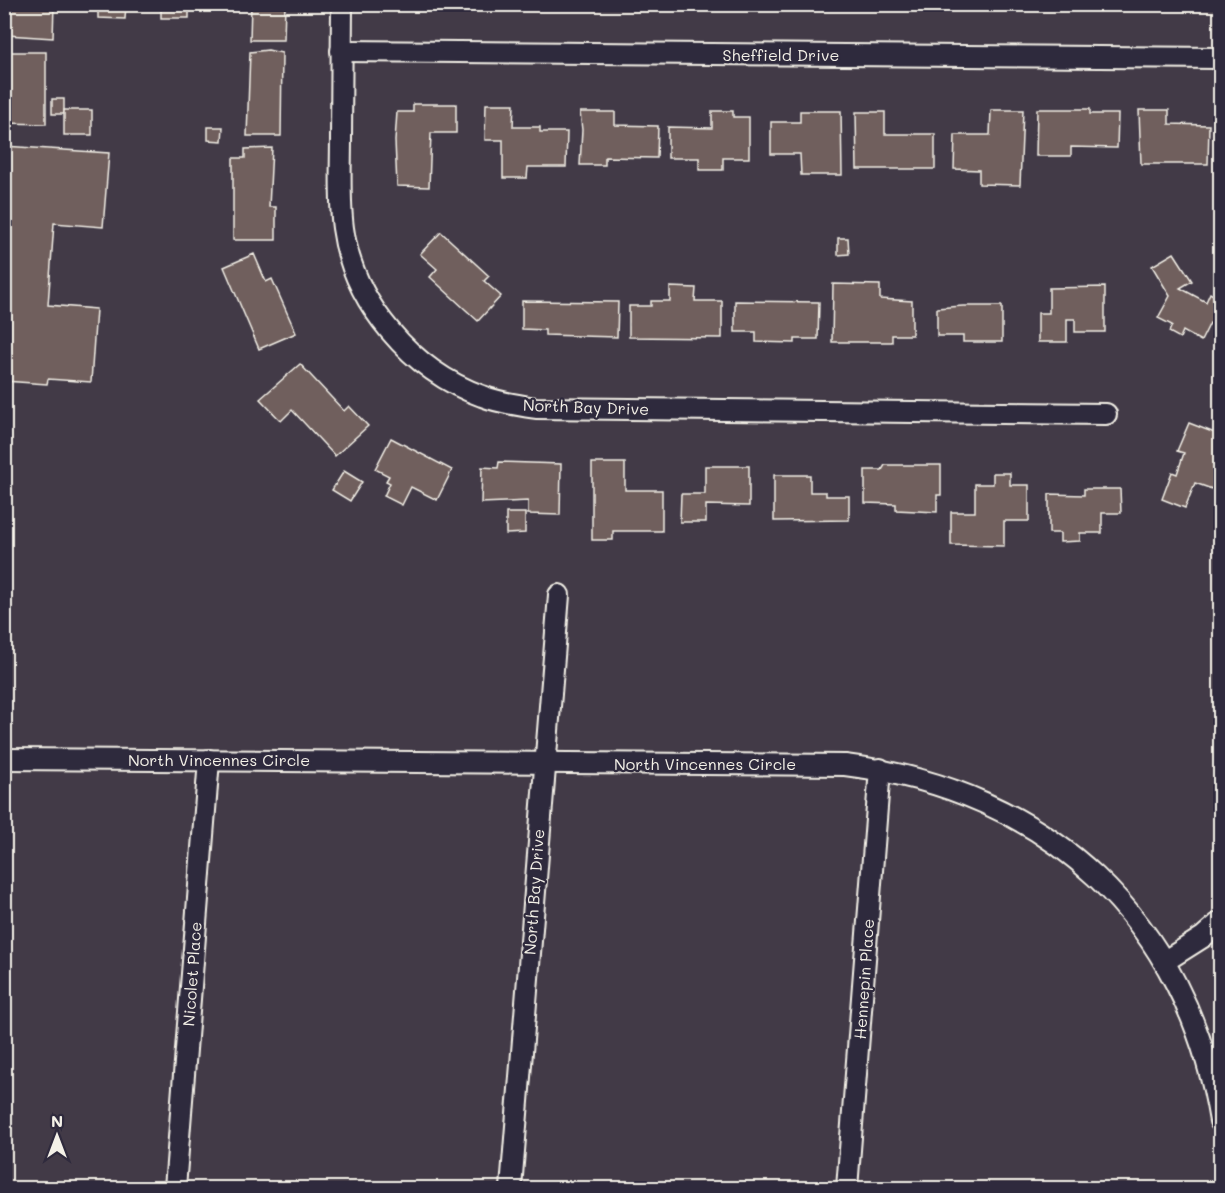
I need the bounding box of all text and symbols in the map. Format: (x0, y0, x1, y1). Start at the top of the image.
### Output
street label: Sheffield Drive (723, 44, 839, 65)
street label: North Bay Drive (523, 394, 649, 419)
street label: North Vincennes Circle (128, 749, 310, 770)
street label: North Vincennes Circle (614, 753, 796, 774)
street label: North Bay Drive (519, 828, 548, 956)
street label: Hennepin Place (849, 918, 878, 1040)
street label: Nicolet Place (177, 921, 206, 1027)
north arrow (27, 1106, 87, 1166)
text: N (51, 1110, 63, 1131)

